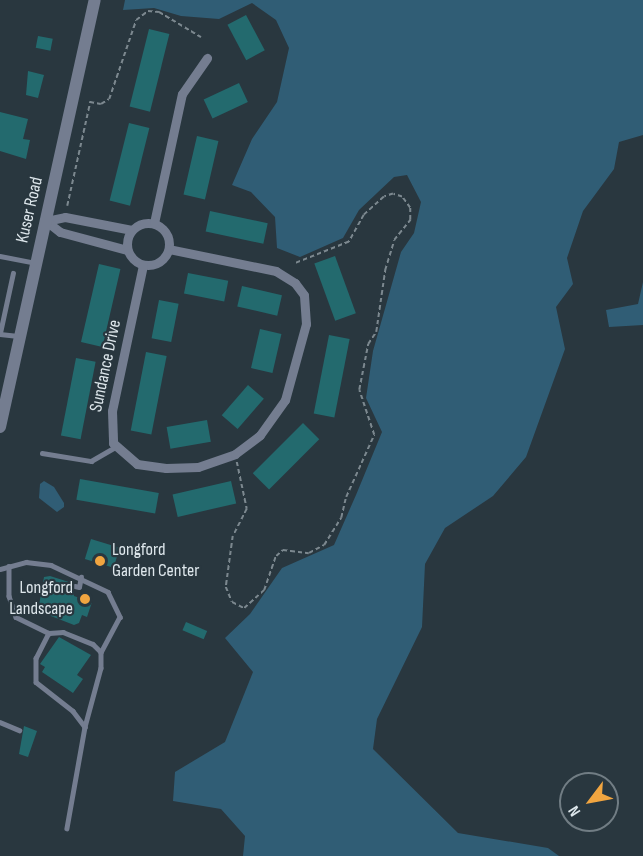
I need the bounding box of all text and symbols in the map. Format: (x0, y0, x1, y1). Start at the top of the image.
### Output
street label: Kuser Road (12, 175, 48, 245)
street label: Sundance Drive (86, 318, 126, 414)
place label: Longford Garden Center (112, 540, 199, 582)
marker: Longford Garden Center (93, 554, 107, 568)
place label: Longford Landscape (9, 578, 73, 620)
marker: Longford Landscape (78, 592, 92, 606)
north arrow (559, 772, 619, 832)
text: N (565, 802, 585, 819)

